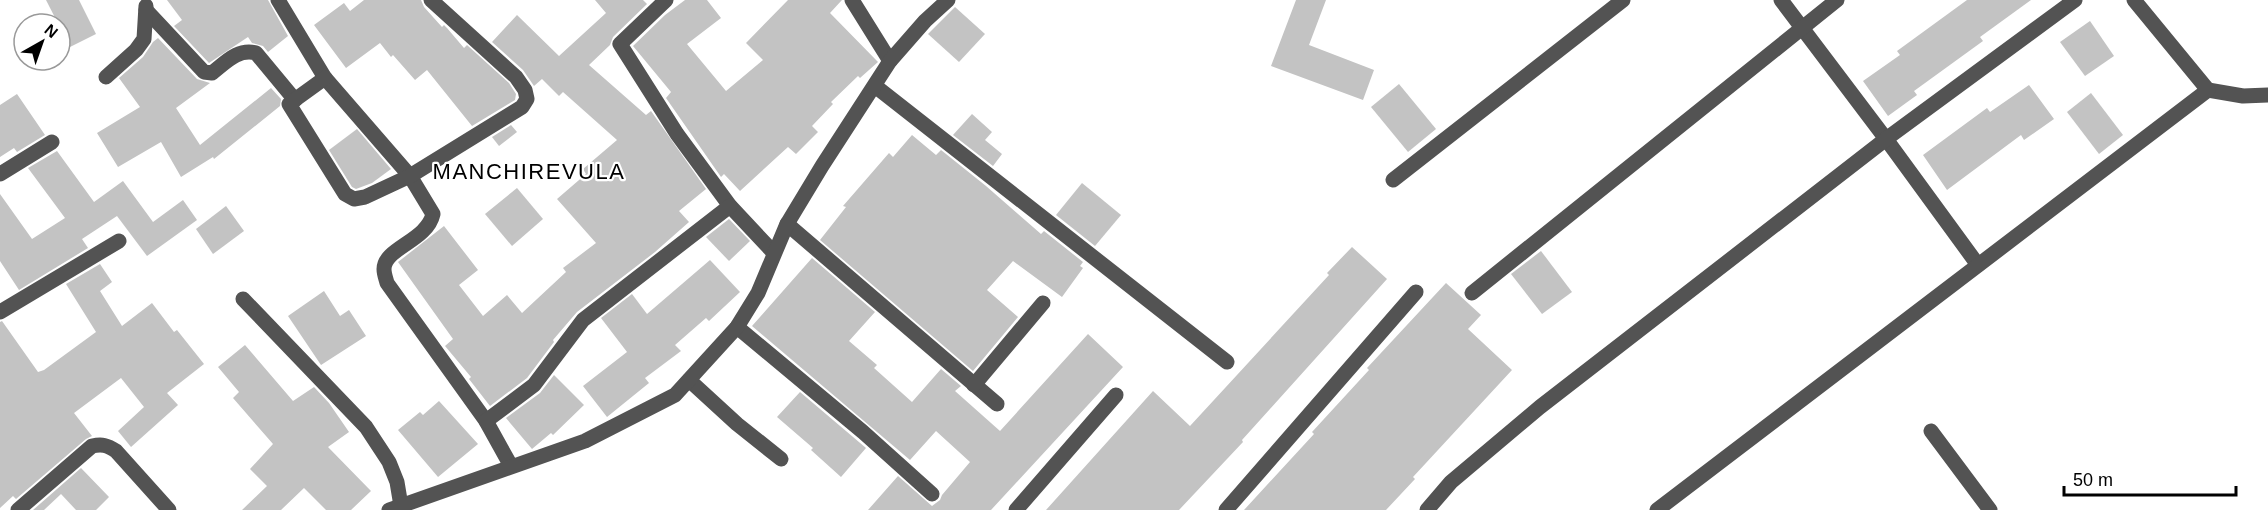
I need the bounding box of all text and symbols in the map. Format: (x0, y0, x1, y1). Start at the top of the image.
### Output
north arrow (12, 12, 72, 72)
text: N (41, 21, 61, 41)
district label: MANCHIREVULA (433, 159, 625, 184)
scale bar (2064, 459, 2236, 497)
text: 50 m (2073, 470, 2113, 490)

